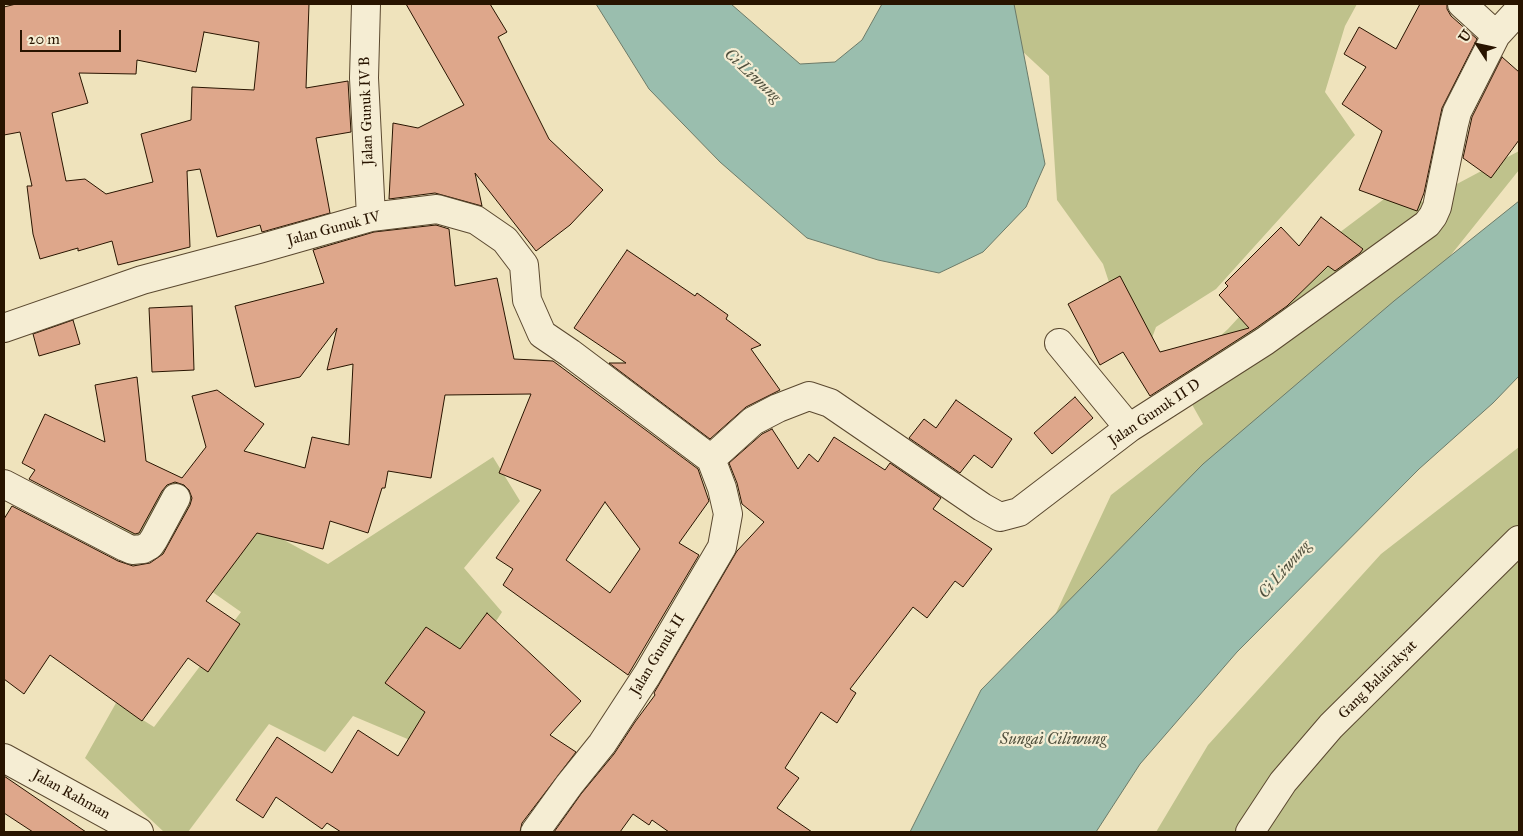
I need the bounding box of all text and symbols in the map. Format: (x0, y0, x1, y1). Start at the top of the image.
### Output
scale bar (22, 20, 124, 52)
north arrow (1453, 20, 1503, 70)
text: U (1455, 27, 1475, 46)
text: 20 m (28, 30, 60, 48)
water label: Ci Liwung (720, 45, 784, 107)
street label: Jalan Gunuk IV B (356, 56, 378, 166)
street label: Jalan Gunuk IV (285, 208, 383, 250)
street label: Jalan Gunuk II D (1106, 376, 1204, 450)
water label: Ci Liwung (1255, 537, 1315, 603)
street label: Jalan Gunuk II (627, 611, 689, 699)
street label: Gang Balairakyat (1335, 637, 1421, 723)
water label: Sungai Ciliwung (1000, 730, 1106, 750)
street label: Jalan Rahman (29, 766, 113, 824)

